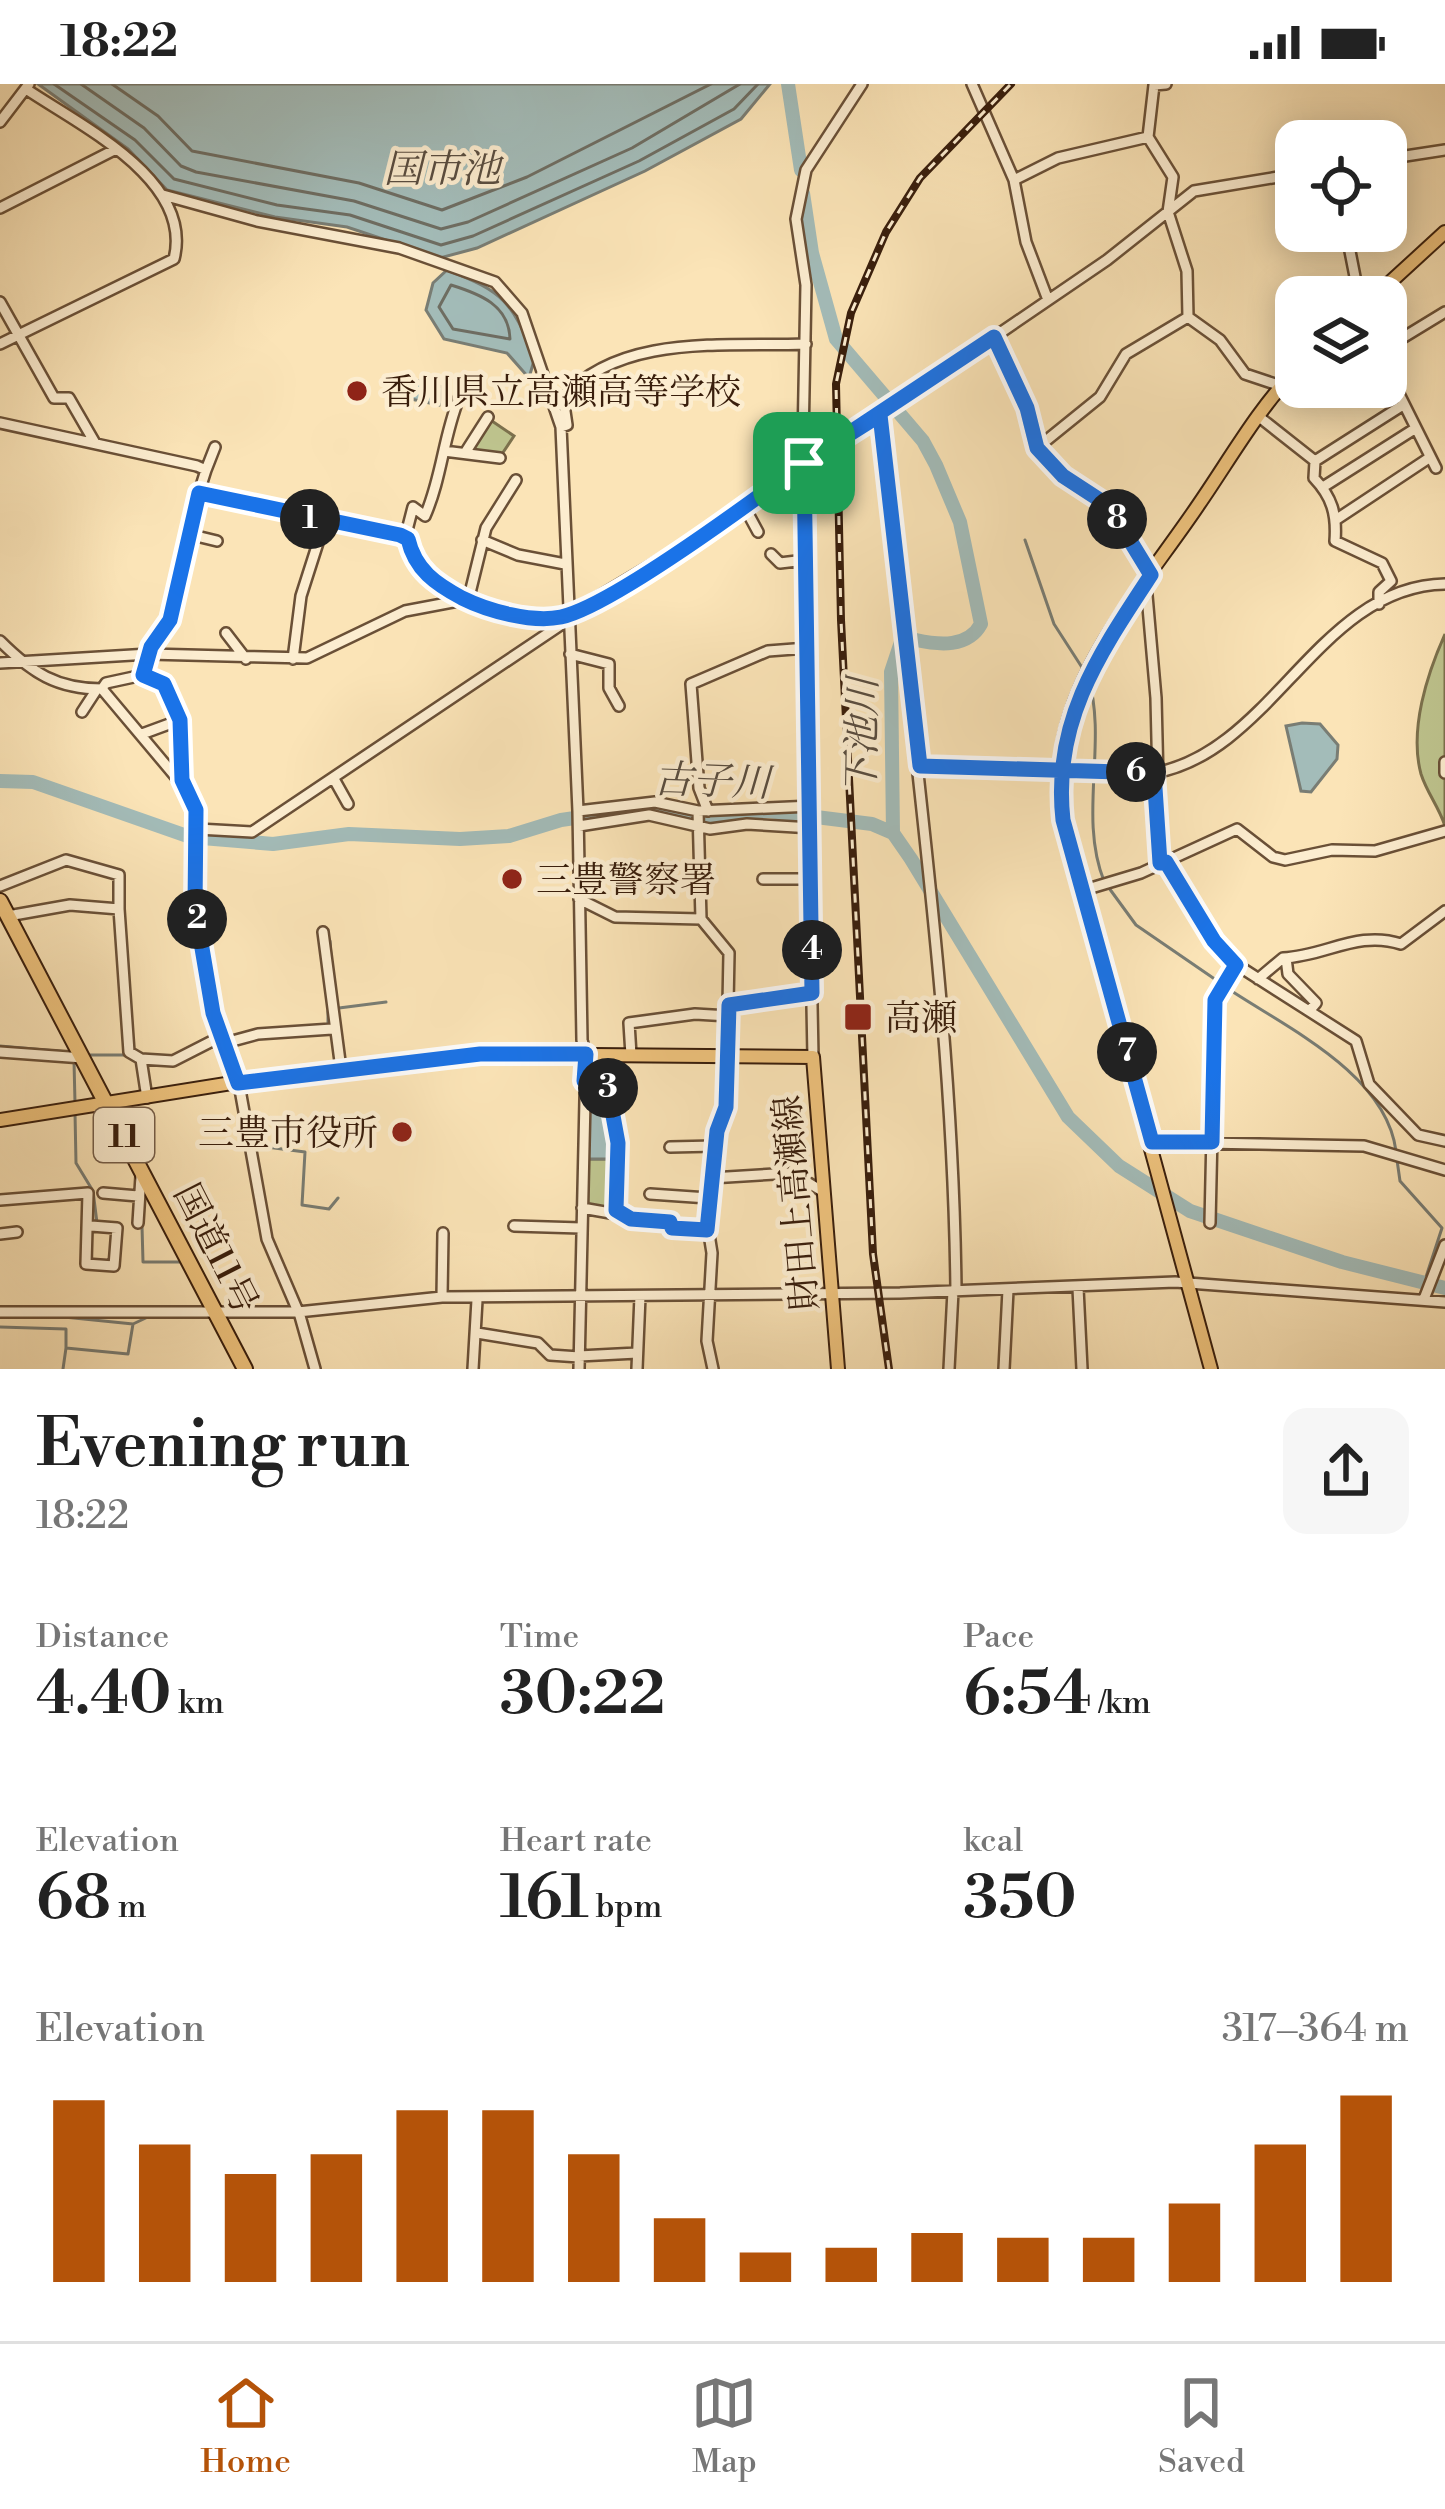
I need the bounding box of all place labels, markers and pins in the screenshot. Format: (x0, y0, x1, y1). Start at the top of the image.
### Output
place label: 香川県立高瀬高等学校 (381, 371, 741, 416)
marker: 香川県立高瀬高等学校 (344, 378, 370, 404)
pin (753, 412, 855, 514)
pin: 1 (280, 489, 340, 549)
pin: 8 (1087, 489, 1147, 549)
pin: 6 (1106, 742, 1166, 802)
place label: 三豊警察署 (536, 859, 716, 904)
marker: 三豊警察署 (499, 866, 525, 892)
pin: 2 (167, 889, 227, 949)
pin: 4 (782, 920, 842, 980)
place label: 高瀬 (885, 997, 957, 1042)
marker: 高瀬 (842, 1001, 874, 1033)
pin: 7 (1097, 1022, 1157, 1082)
pin: 3 (578, 1058, 638, 1118)
place label: 三豊市役所 (198, 1112, 378, 1157)
marker: 三豊市役所 (389, 1119, 415, 1145)

